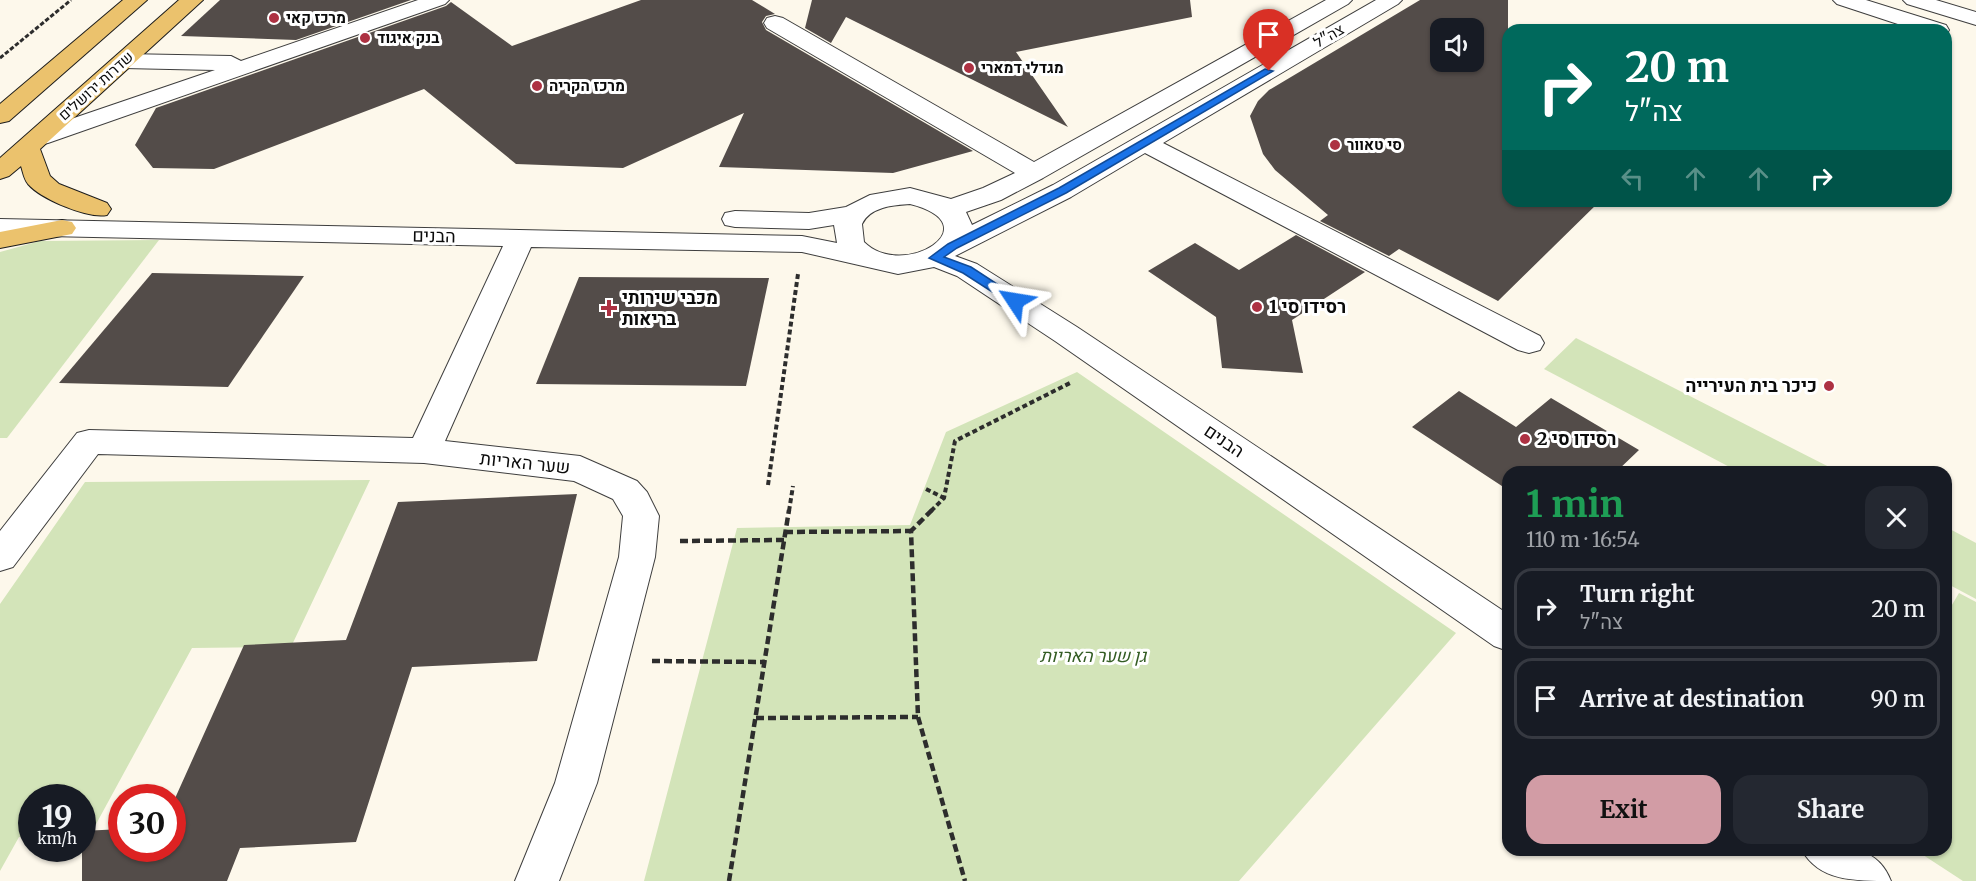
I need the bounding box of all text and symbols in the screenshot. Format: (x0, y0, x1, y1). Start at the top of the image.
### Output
place label: מרכז קאי (286, 8, 346, 27)
pin (1243, 9, 1294, 71)
marker: מרכז קאי (267, 11, 281, 25)
icon: arrive (1252, 18, 1285, 51)
map controls (1430, 18, 1484, 72)
button: sound (1430, 18, 1484, 72)
street label: צה"ל (1310, 19, 1347, 52)
place label: בנק איגוד (377, 28, 439, 47)
marker: בנק איגוד (358, 31, 372, 45)
text: 20 m (1625, 41, 1729, 93)
street label: שדרות ירושלים (54, 47, 137, 124)
icon: right (1526, 48, 1604, 126)
place label: מגדלי דמארי (981, 58, 1064, 77)
marker: מגדלי דמארי (962, 61, 976, 75)
place label: מרכז הקריה (549, 76, 625, 95)
marker: מרכז הקריה (530, 79, 544, 93)
text: צה"ל (1625, 94, 1683, 128)
place label: סי טאוור (1347, 135, 1402, 154)
marker: סי טאוור (1328, 138, 1342, 152)
icon: left (1616, 162, 1649, 195)
icon: ahead (1679, 162, 1712, 195)
icon: ahead (1742, 162, 1775, 195)
icon: right (1805, 162, 1838, 195)
street label: הבנים (412, 224, 456, 247)
position arrow (983, 269, 1047, 333)
place label: מכבי שירותי בריאות (622, 286, 718, 330)
place label: רסידו סי 1 (1269, 295, 1346, 318)
marker: מכבי שירותי בריאות (600, 299, 618, 317)
marker: רסידו סי 1 (1250, 300, 1264, 314)
place label: כיכר בית העירייה (1685, 374, 1817, 397)
marker: כיכר בית העירייה (1822, 379, 1836, 393)
street label: הבנים (1200, 419, 1249, 462)
place label: רסידו סי 2 (1537, 427, 1616, 450)
marker: רסידו סי 2 (1518, 432, 1532, 446)
street label: שער האריות (479, 446, 571, 479)
text: 1 min (1526, 482, 1624, 527)
button: close (1865, 486, 1928, 549)
text: 110 m · 16:54 (1526, 527, 1640, 552)
text: Turn right (1580, 580, 1694, 608)
icon: right (1529, 592, 1562, 625)
text: 20 m (1871, 595, 1925, 623)
text: צה"ל (1580, 609, 1623, 634)
park label: גן שער האריות (1040, 644, 1147, 667)
icon: arrive (1529, 682, 1562, 715)
text: Arrive at destination (1580, 685, 1804, 713)
text: 90 m (1870, 685, 1925, 713)
button: Exit (1526, 775, 1721, 844)
button: Share (1733, 775, 1928, 844)
speed limit sign: 30 (108, 784, 186, 862)
text: 19 (41, 797, 73, 835)
text: km/h (37, 829, 77, 848)

